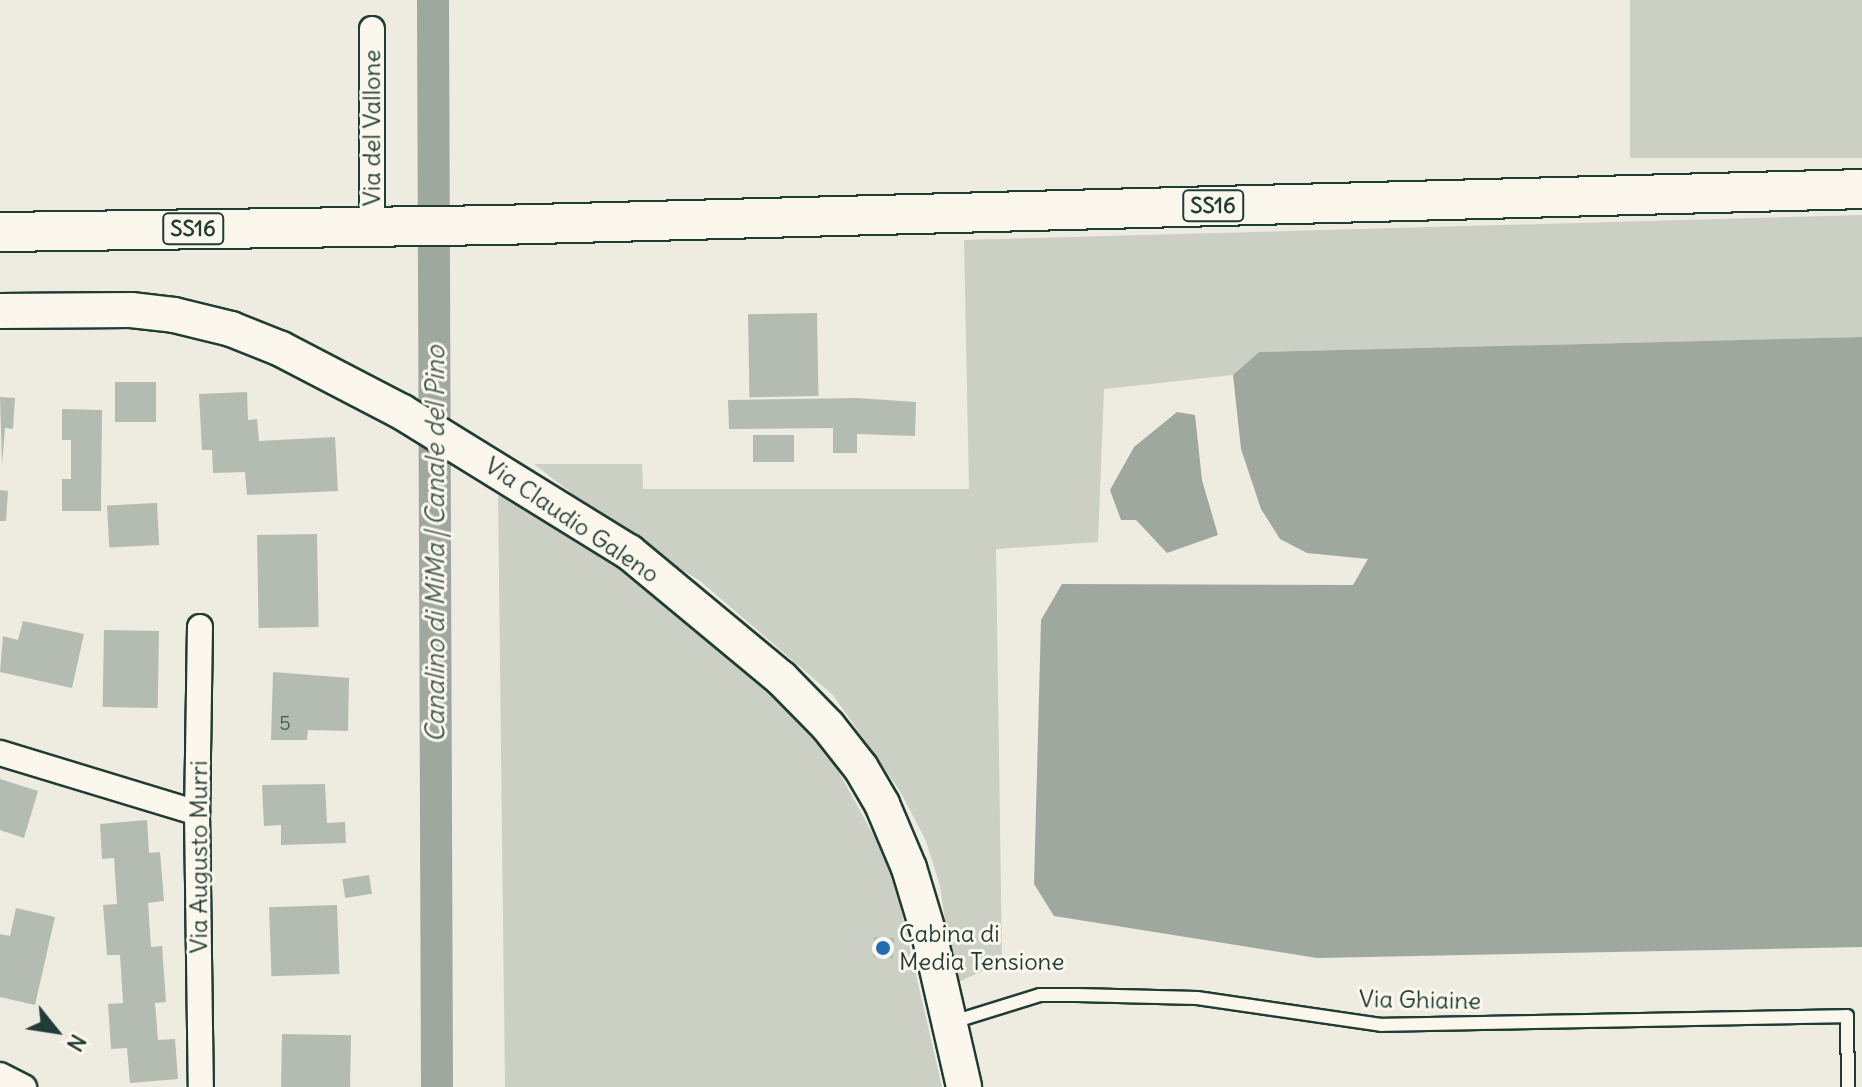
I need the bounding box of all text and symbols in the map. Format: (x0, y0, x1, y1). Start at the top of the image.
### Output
street label: Via del Vallone (358, 50, 386, 206)
road number: SS16 (1181, 188, 1245, 224)
road number: SS16 (161, 211, 225, 247)
water label: Canalino di MiMa | Canale del Pino (419, 346, 451, 742)
street label: Via Claudio Galeno (479, 451, 665, 589)
house number: 5 (279, 710, 291, 734)
street label: Via Augusto Murri (185, 760, 213, 954)
place label: Cabina di Media Tensione (899, 920, 1064, 976)
marker: Cabina di Media Tensione (874, 939, 892, 957)
street label: Via Ghiaine (1359, 985, 1481, 1015)
north arrow (16, 991, 96, 1071)
text: N (61, 1029, 93, 1057)

